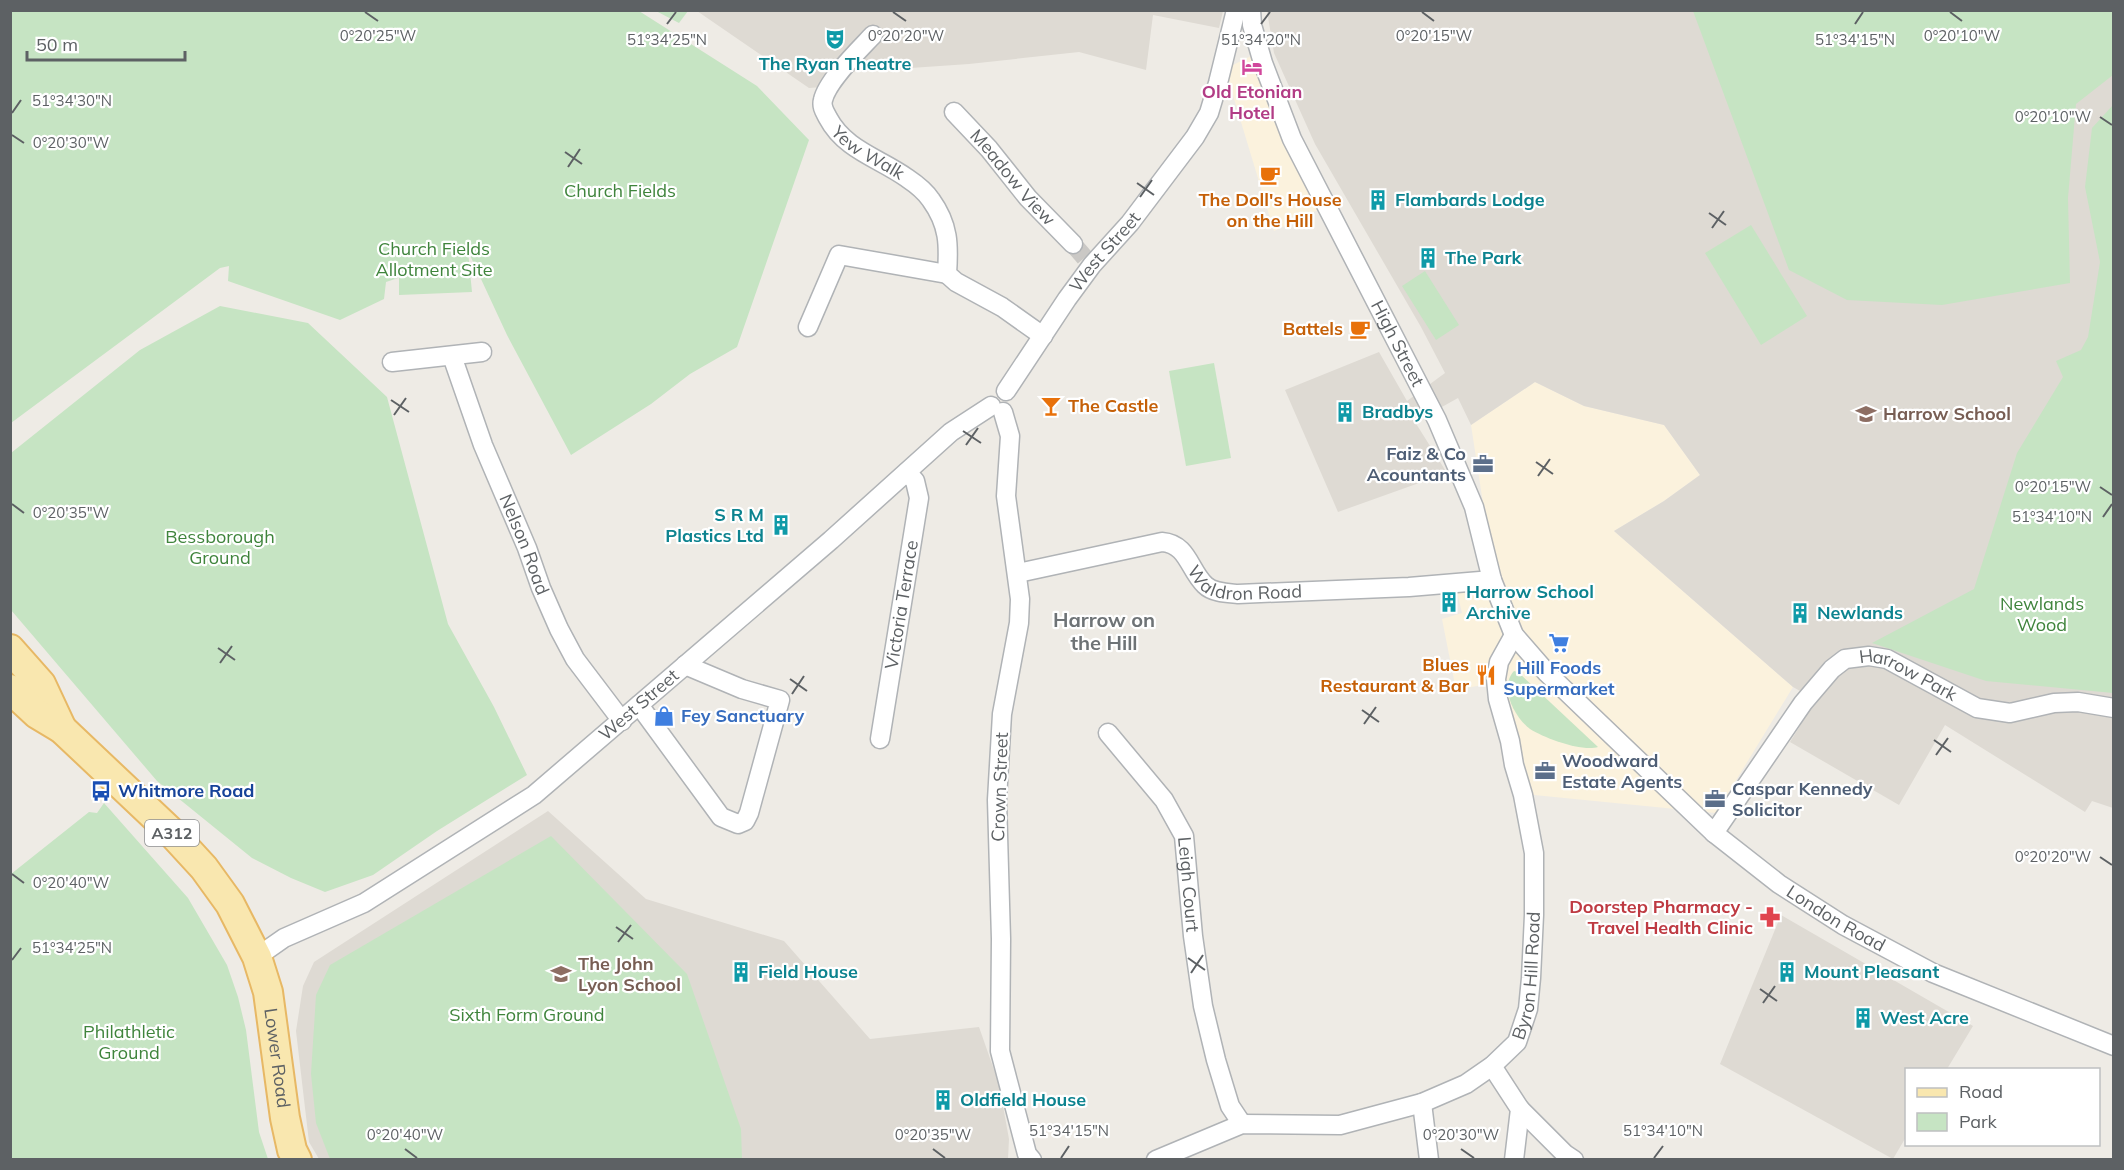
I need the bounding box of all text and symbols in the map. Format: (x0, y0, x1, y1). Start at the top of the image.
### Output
scale bar (27, 24, 184, 62)
text: 0°20'25"W (340, 26, 417, 45)
text: 0°20'20"W (868, 26, 945, 45)
text: 0°20'15"W (1396, 26, 1473, 45)
text: 0°20'10"W (1924, 26, 2001, 45)
theatre icon: The Ryan Theatre (823, 27, 847, 51)
text: 51°34'25"N (627, 30, 707, 49)
text: 51°34'20"N (1221, 30, 1301, 49)
text: 51°34'15"N (1815, 30, 1895, 49)
text: 50 m (36, 33, 78, 56)
place label: The Ryan Theatre (759, 52, 911, 75)
hotel icon: Old Etonian Hotel (1240, 55, 1264, 79)
place label: Old Etonian Hotel (1202, 80, 1302, 124)
text: 51°34'30"N (32, 91, 112, 110)
text: 0°20'10"W (2015, 107, 2092, 126)
street label: Yew Walk (826, 120, 910, 185)
street label: Meadow View (965, 124, 1061, 230)
text: 0°20'30"W (33, 133, 110, 152)
cafe icon: The Doll's House on the Hill (1258, 163, 1282, 187)
park label: Church Fields (564, 179, 676, 202)
place label: The Doll's House on the Hill (1198, 188, 1342, 232)
building icon: Flambards Lodge (1366, 188, 1390, 212)
place label: Flambards Lodge (1395, 188, 1545, 211)
street label: West Street (1064, 207, 1145, 296)
park label: Church Fields Allotment Site (376, 237, 492, 281)
building icon: The Park (1416, 246, 1440, 270)
place label: The Park (1445, 246, 1523, 269)
street label: High Street (1366, 296, 1430, 390)
place label: Battels (1283, 317, 1343, 340)
cafe icon: Battels (1348, 317, 1372, 341)
bar icon: The Castle (1039, 394, 1063, 418)
place label: The Castle (1068, 394, 1158, 417)
building icon: Bradbys (1333, 400, 1357, 424)
place label: Bradbys (1362, 400, 1433, 423)
school or university icon: Harrow School (1854, 402, 1878, 426)
place label: Harrow School (1883, 402, 2011, 425)
place label: Faiz & Co Acountants (1367, 442, 1466, 486)
office icon: Faiz & Co Acountants (1471, 452, 1495, 476)
text: 0°20'15"W (2015, 477, 2092, 496)
street label: Nelson Road (494, 491, 555, 598)
text: 0°20'35"W (33, 503, 110, 522)
place label: S R M Plastics Ltd (665, 503, 764, 547)
text: 51°34'10"N (2012, 507, 2092, 526)
building icon: S R M Plastics Ltd (769, 513, 793, 537)
park label: Bessborough Ground (165, 525, 275, 569)
street label: Victoria Terrace (879, 539, 923, 671)
street label: Waldron Road (1183, 561, 1302, 605)
place label: Harrow School Archive (1466, 580, 1594, 624)
building icon: Harrow School Archive (1437, 590, 1461, 614)
park label: Newlands Wood (2000, 592, 2084, 636)
building icon: Newlands (1788, 601, 1812, 625)
place label: Newlands (1817, 601, 1903, 624)
district label: Harrow on the Hill (1053, 607, 1155, 655)
supermarket icon: Hill Foods Supermarket (1547, 631, 1571, 655)
street label: Harrow Park (1858, 644, 1962, 706)
place label: Blues Restaurant & Bar (1320, 653, 1470, 697)
place label: Hill Foods Supermarket (1503, 656, 1615, 700)
restaurant icon: Blues Restaurant & Bar (1474, 663, 1498, 687)
street label: West Street (594, 664, 683, 745)
shop icon: Fey Sanctuary (652, 704, 676, 728)
place label: Fey Sanctuary (681, 704, 804, 727)
street label: Crown Street (986, 732, 1013, 842)
place label: Woodward Estate Agents (1562, 749, 1682, 793)
office icon: Woodward Estate Agents (1533, 759, 1557, 783)
place label: Caspar Kennedy Solicitor (1732, 777, 1873, 821)
bus stop icon: Whitmore Road (89, 779, 113, 803)
place label: Whitmore Road (118, 779, 255, 802)
office icon: Caspar Kennedy Solicitor (1703, 787, 1727, 811)
road number: A312 (145, 820, 199, 846)
street label: Leigh Court (1173, 836, 1205, 933)
text: 0°20'20"W (2015, 847, 2092, 866)
text: 0°20'40"W (33, 873, 110, 892)
street label: London Road (1782, 880, 1889, 956)
place label: Doorstep Pharmacy - Travel Health Clinic (1569, 895, 1753, 939)
pharmacy icon: Doorstep Pharmacy - Travel Health Clinic (1758, 905, 1782, 929)
street label: Byron Hill Road (1507, 911, 1545, 1043)
text: 51°34'25"N (32, 938, 112, 957)
place label: The John Lyon School (578, 952, 681, 996)
building icon: Field House (729, 960, 753, 984)
place label: Field House (758, 960, 858, 983)
building icon: Mount Pleasant (1775, 960, 1799, 984)
place label: Mount Pleasant (1804, 960, 1939, 983)
school or university icon: The John Lyon School (549, 962, 573, 986)
park label: Sixth Form Ground (449, 1003, 605, 1026)
building icon: West Acre (1851, 1006, 1875, 1030)
place label: West Acre (1880, 1006, 1969, 1029)
street label: Lower Road (259, 1007, 296, 1109)
park label: Philathletic Ground (83, 1020, 175, 1064)
legend (1905, 1068, 2100, 1146)
text: Road (1959, 1080, 2003, 1103)
building icon: Oldfield House (931, 1088, 955, 1112)
place label: Oldfield House (960, 1088, 1086, 1111)
text: Park (1959, 1110, 1998, 1133)
text: 51°34'15"N (1029, 1121, 1109, 1140)
text: 51°34'10"N (1623, 1121, 1703, 1140)
text: 0°20'40"W (367, 1125, 444, 1144)
text: 0°20'35"W (895, 1125, 972, 1144)
text: 0°20'30"W (1423, 1125, 1500, 1144)

